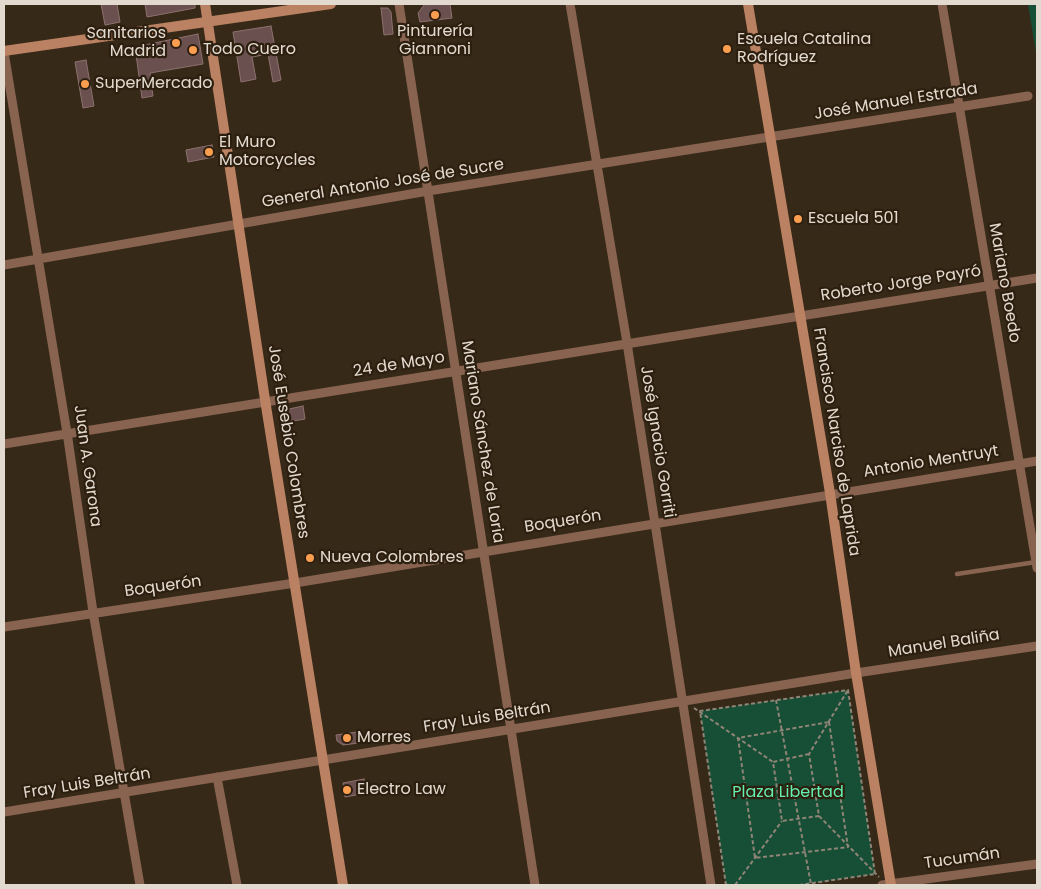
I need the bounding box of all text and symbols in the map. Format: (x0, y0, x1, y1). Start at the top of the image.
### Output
marker: Pinturería Giannoni (429, 9, 441, 21)
place label: Pinturería Giannoni (397, 22, 473, 60)
place label: Sanitarios Madrid (86, 24, 166, 62)
place label: Escuela Catalina Rodríguez (737, 30, 871, 68)
marker: Sanitarios Madrid (170, 37, 182, 49)
place label: Todo Cuero (203, 40, 296, 60)
marker: Escuela Catalina Rodríguez (721, 43, 733, 55)
marker: Todo Cuero (187, 44, 199, 56)
place label: SuperMercado (95, 74, 213, 94)
marker: SuperMercado (79, 78, 91, 90)
street label: José Manuel Estrada (813, 80, 979, 124)
place label: El Muro Motorcycles (219, 133, 316, 171)
marker: El Muro Motorcycles (203, 146, 215, 158)
street label: General Antonio José de Sucre (261, 155, 505, 213)
place label: Escuela 501 (808, 209, 899, 229)
marker: Escuela 501 (792, 213, 804, 225)
street label: Mariano Boedo (984, 222, 1024, 344)
street label: Roberto Jorge Payró (819, 262, 983, 306)
street label: Francisco Narciso de Laprida (808, 326, 864, 558)
street label: Mariano Sánchez de Loria (456, 339, 508, 545)
street label: José Eusebio Colombres (263, 344, 313, 540)
street label: 24 de Mayo (352, 348, 446, 382)
street label: José Ignacio Gorriti (636, 365, 678, 519)
street label: Juan A. Garona (69, 404, 105, 528)
street label: Antonio Mentruyt (862, 442, 1000, 482)
street label: Boquerón (523, 506, 603, 538)
place label: Nueva Colombres (320, 548, 464, 568)
marker: Nueva Colombres (304, 552, 316, 564)
street label: Boquerón (123, 572, 203, 602)
street label: Manuel Baliña (887, 626, 1001, 662)
street label: Fray Luis Beltrán (422, 698, 552, 738)
place label: Morres (357, 728, 411, 748)
marker: Morres (341, 732, 353, 744)
street label: Fray Luis Beltrán (22, 764, 152, 804)
place label: Electro Law (357, 780, 446, 800)
park label: Plaza Libertad (732, 783, 844, 803)
marker: Electro Law (341, 784, 353, 796)
street label: Tucumán (923, 844, 1001, 874)

